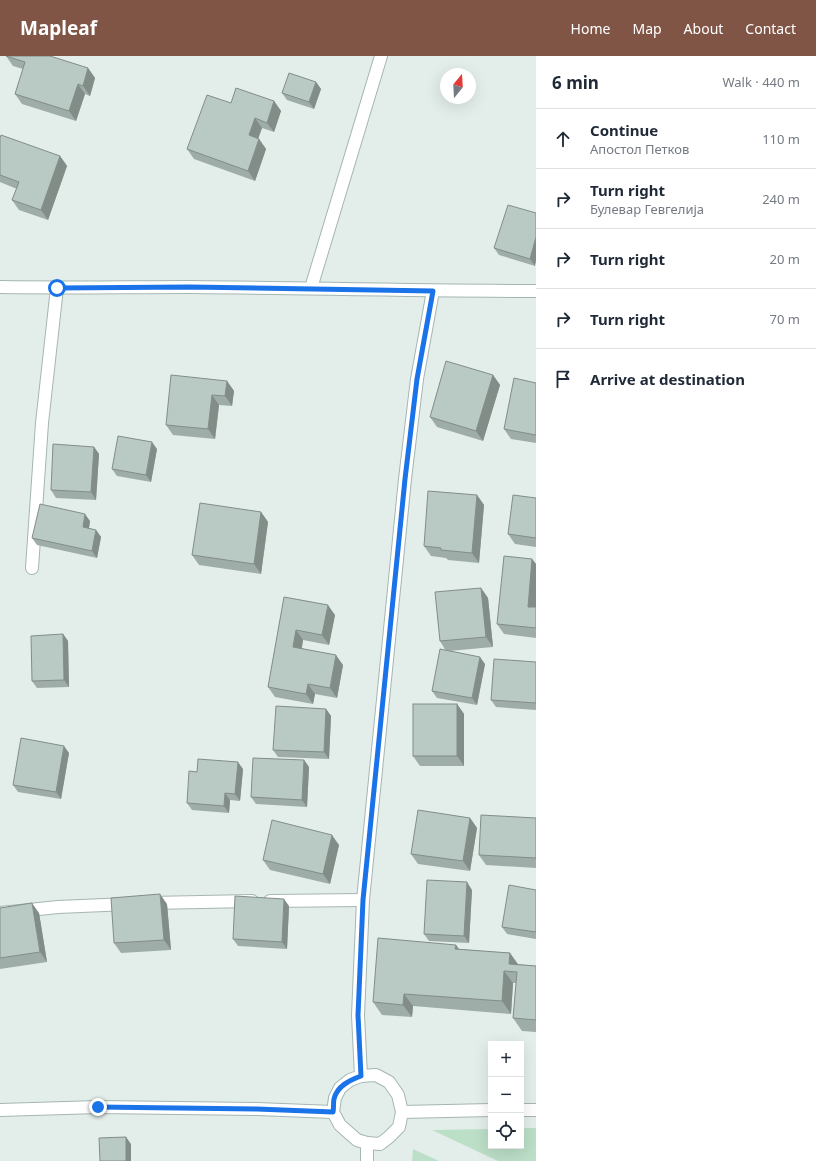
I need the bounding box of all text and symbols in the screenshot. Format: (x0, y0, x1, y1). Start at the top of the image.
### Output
text: Mapleaf (20, 15, 97, 41)
text: Home (571, 19, 610, 38)
text: Map (632, 19, 662, 38)
text: About (684, 19, 723, 38)
text: Contact (745, 19, 796, 38)
north arrow (440, 68, 476, 104)
text: 6 min (552, 71, 599, 94)
text: Walk · 440 m (722, 73, 800, 91)
text: Continue (590, 120, 658, 140)
icon: ahead (552, 128, 574, 150)
text: 110 m (762, 130, 800, 148)
text: Апостол Петков (590, 140, 689, 158)
text: Turn right (590, 180, 665, 200)
icon: right (552, 188, 574, 210)
text: 240 m (762, 190, 800, 208)
text: Булевар Гевгелија (590, 200, 704, 218)
icon: right (552, 248, 574, 270)
text: Turn right (590, 249, 665, 269)
text: 20 m (770, 250, 800, 268)
route start (48, 279, 66, 297)
icon: right (552, 308, 574, 330)
text: Turn right (590, 309, 665, 329)
text: 70 m (770, 310, 800, 328)
icon: arrive (552, 368, 574, 390)
text: Arrive at destination (590, 369, 745, 389)
map controls (488, 1041, 524, 1149)
button: + (488, 1041, 524, 1077)
button: − (488, 1077, 524, 1113)
route end (89, 1098, 107, 1116)
button: locate (488, 1113, 524, 1149)

